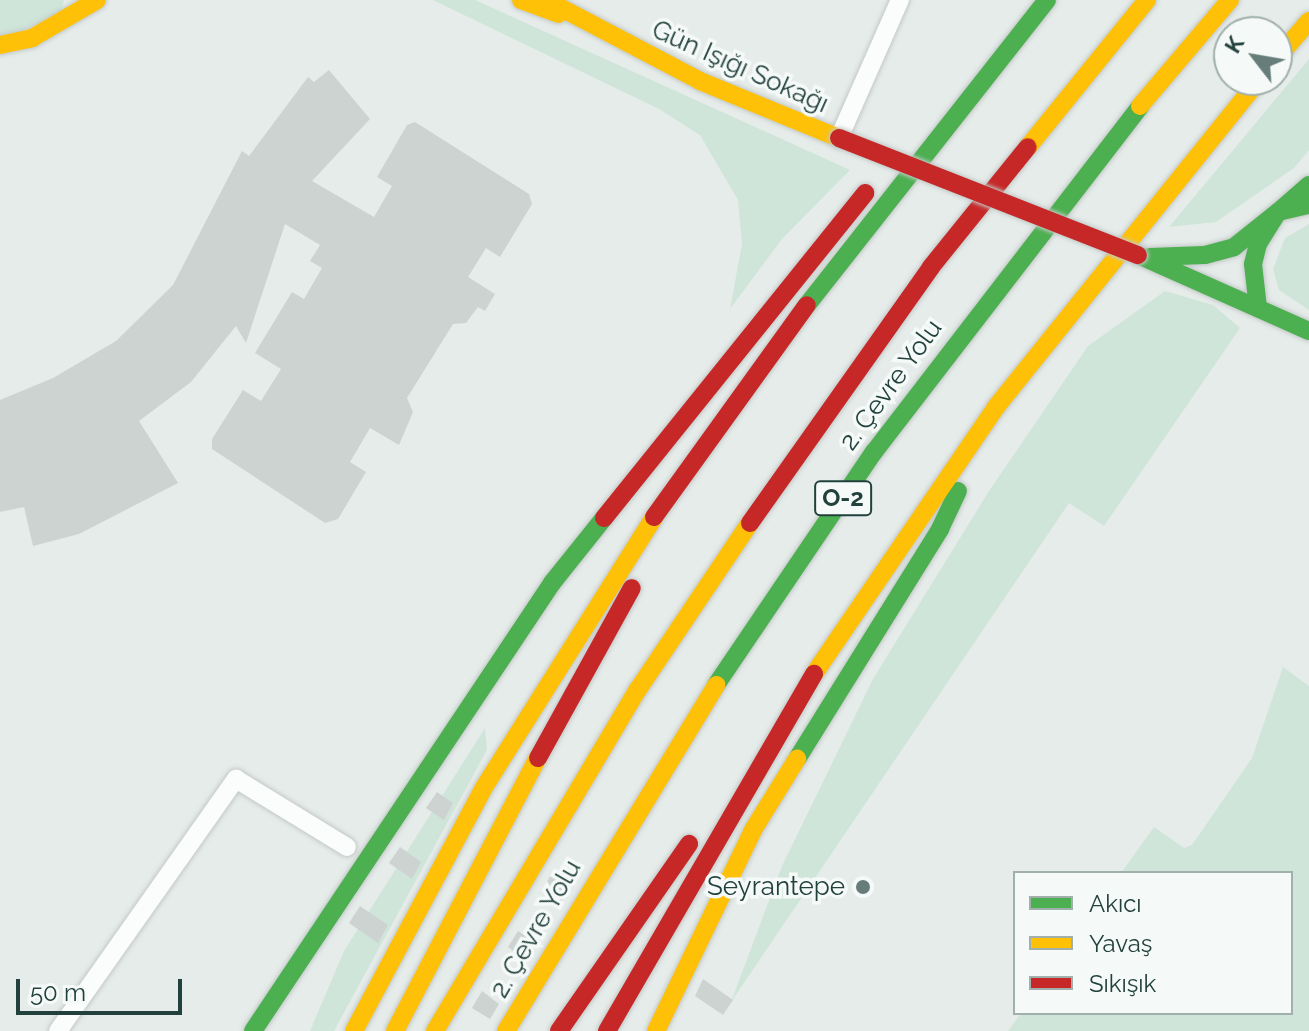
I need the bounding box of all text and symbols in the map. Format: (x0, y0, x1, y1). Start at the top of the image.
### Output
street label: Gün Işığı Sokağı (647, 14, 833, 120)
north arrow (1213, 16, 1293, 96)
text: K (1219, 32, 1249, 58)
street label: 2. Çevre Yolu (833, 313, 949, 457)
road number: O-2 (813, 478, 873, 518)
street label: 2. Çevre Yolu (484, 854, 588, 1004)
place label: Seyrantepe (707, 871, 845, 903)
legend (1013, 871, 1293, 1015)
marker: Seyrantepe (852, 876, 874, 898)
text: Akıcı (1089, 889, 1142, 918)
text: Yavaş (1089, 929, 1152, 958)
scale bar (20, 963, 186, 1013)
text: Sıkışık (1089, 969, 1156, 998)
text: 50 m (30, 978, 86, 1007)

